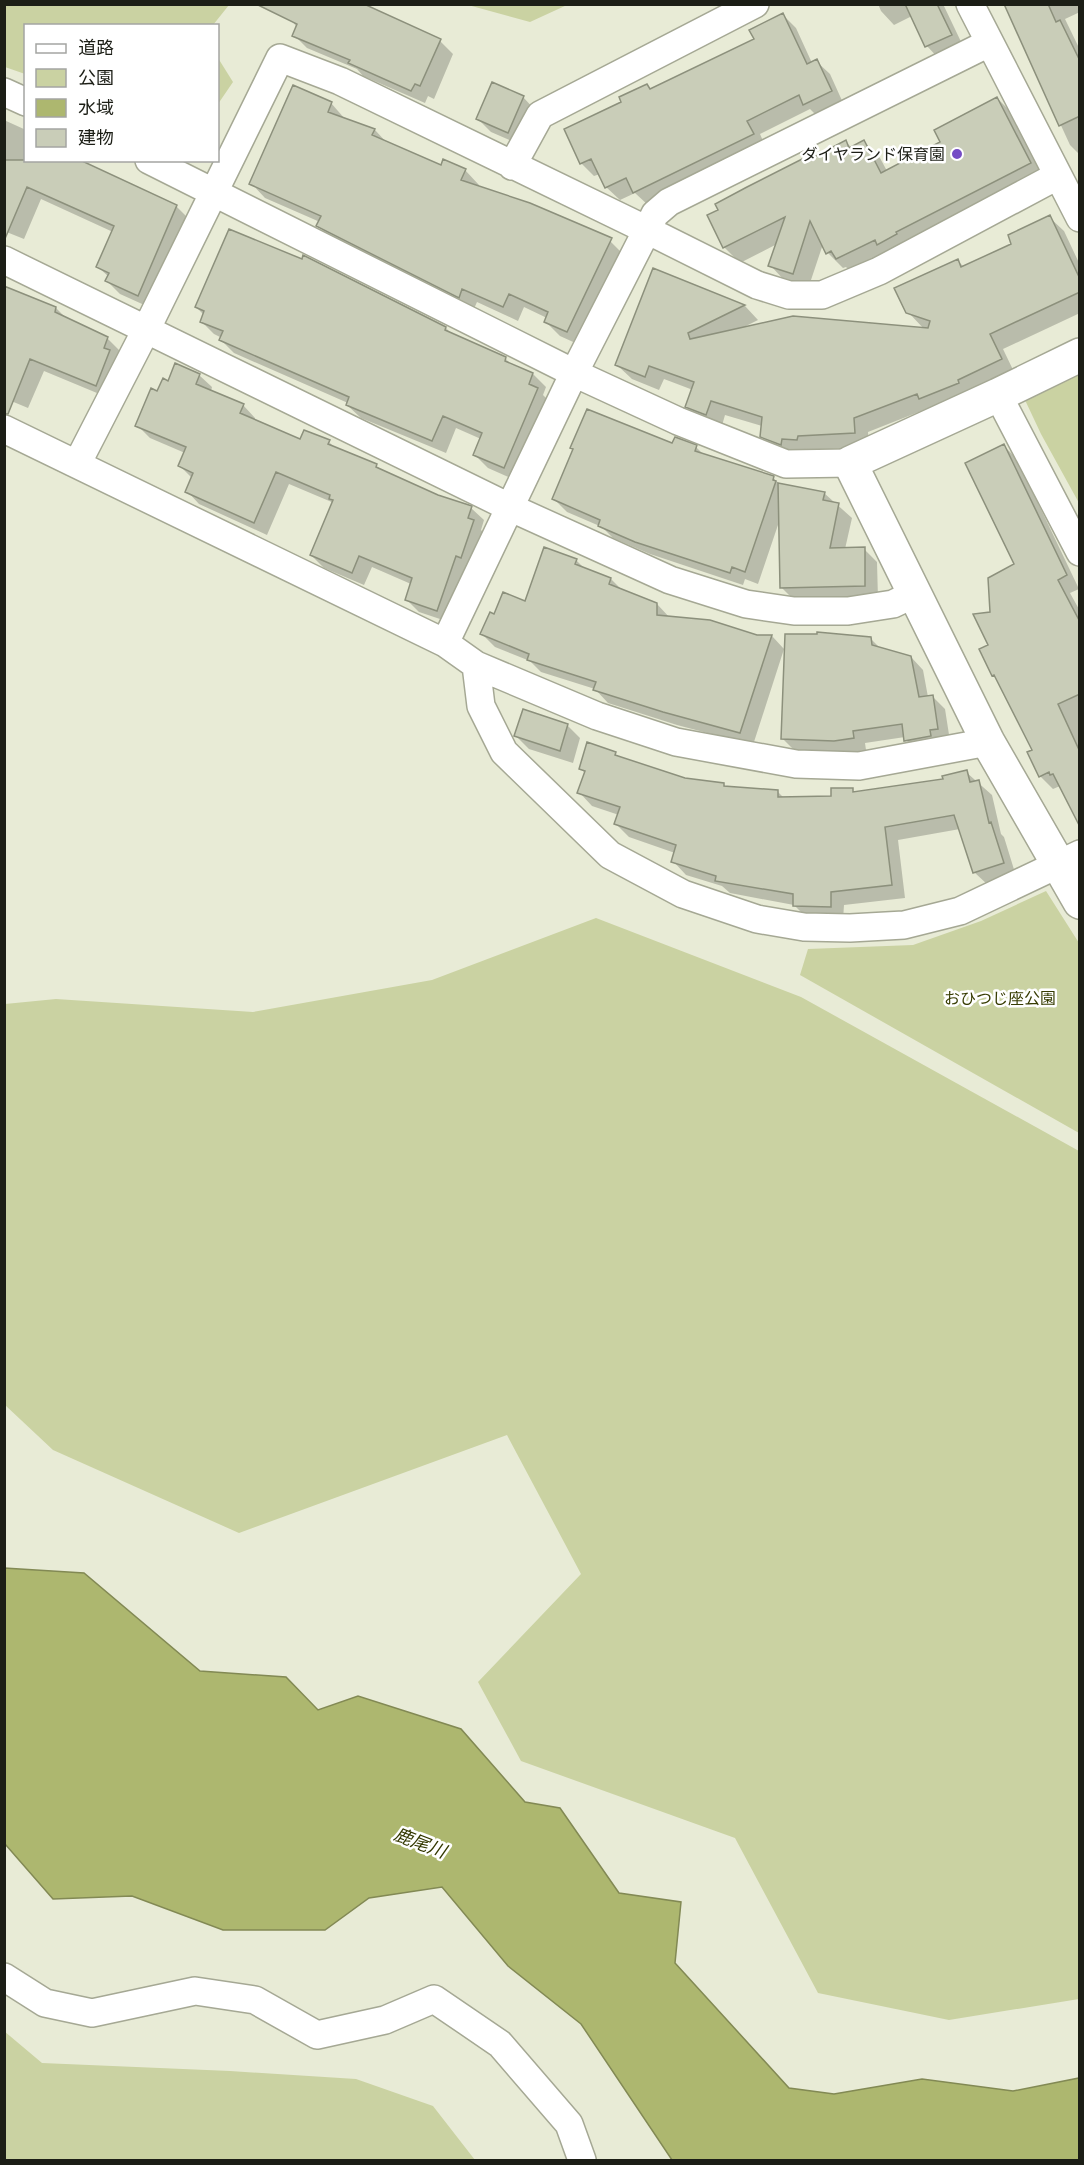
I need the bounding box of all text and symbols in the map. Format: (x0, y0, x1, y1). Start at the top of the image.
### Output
legend (24, 24, 219, 162)
text: 道路 (78, 36, 114, 59)
text: 公園 (78, 66, 114, 89)
text: 水域 (78, 96, 114, 119)
text: 建物 (78, 126, 114, 149)
place label: ダイヤランド保育園 (801, 144, 945, 164)
marker: ダイヤランド保育園 (950, 147, 964, 161)
park label: おひつじ座公園 (944, 988, 1056, 1008)
water label: 鹿尾川 (391, 1822, 451, 1864)

